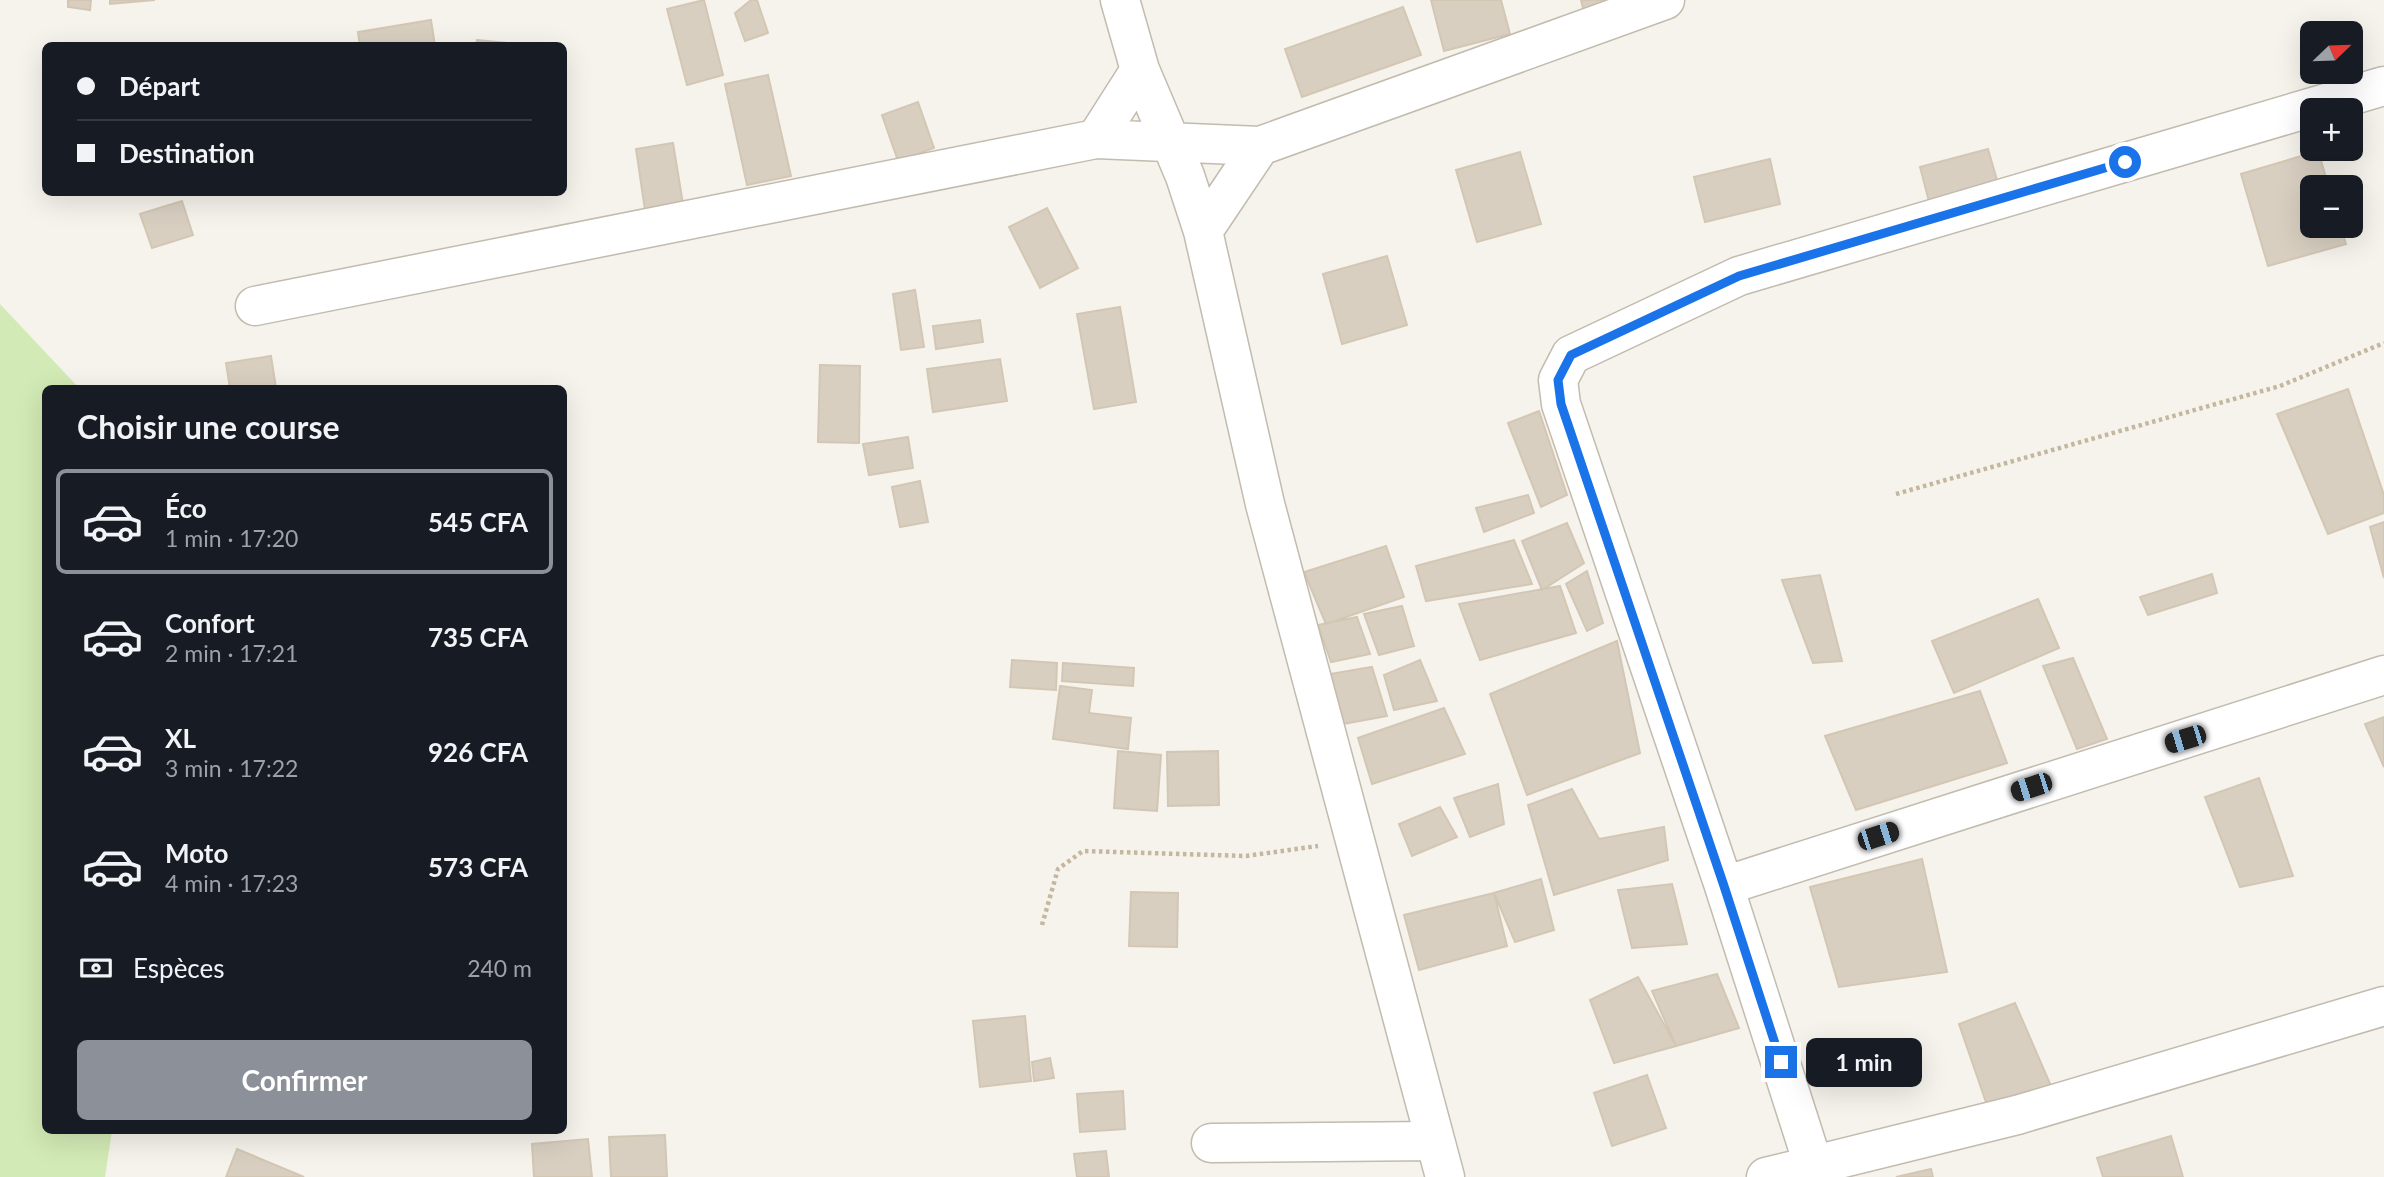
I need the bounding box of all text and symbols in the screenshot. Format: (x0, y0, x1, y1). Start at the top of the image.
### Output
north arrow (2300, 21, 2362, 84)
map controls (2300, 21, 2363, 238)
text: Départ (119, 70, 200, 102)
button: + (2300, 98, 2363, 161)
text: Destination (119, 137, 255, 169)
route start (2109, 146, 2141, 178)
button: − (2300, 175, 2363, 238)
text: Choisir une course (77, 407, 340, 446)
icon: car (81, 490, 144, 553)
text: Éco (165, 492, 207, 524)
text: 545 CFA (428, 506, 528, 538)
text: 1 min · 17:20 (165, 524, 298, 552)
icon: car (81, 605, 144, 668)
text: Confort (165, 607, 255, 639)
text: 735 CFA (428, 621, 528, 653)
text: 2 min · 17:21 (165, 639, 298, 667)
icon: car (81, 720, 144, 783)
text: XL (165, 722, 196, 754)
car (2162, 723, 2209, 755)
text: 926 CFA (428, 736, 528, 768)
text: 3 min · 17:22 (165, 754, 298, 782)
car (2008, 771, 2055, 803)
car (1855, 820, 1902, 852)
icon: car (81, 835, 144, 898)
text: Moto (165, 837, 228, 869)
text: 573 CFA (428, 851, 528, 883)
text: 4 min · 17:23 (165, 869, 298, 897)
icon: cash (77, 949, 115, 987)
text: Espèces (133, 952, 225, 984)
text: 240 m (467, 954, 532, 982)
callout: 1 min (1806, 1038, 1921, 1086)
button: Confirmer (77, 1040, 532, 1120)
route end (1765, 1046, 1797, 1078)
text: 1 min (1835, 1048, 1893, 1076)

